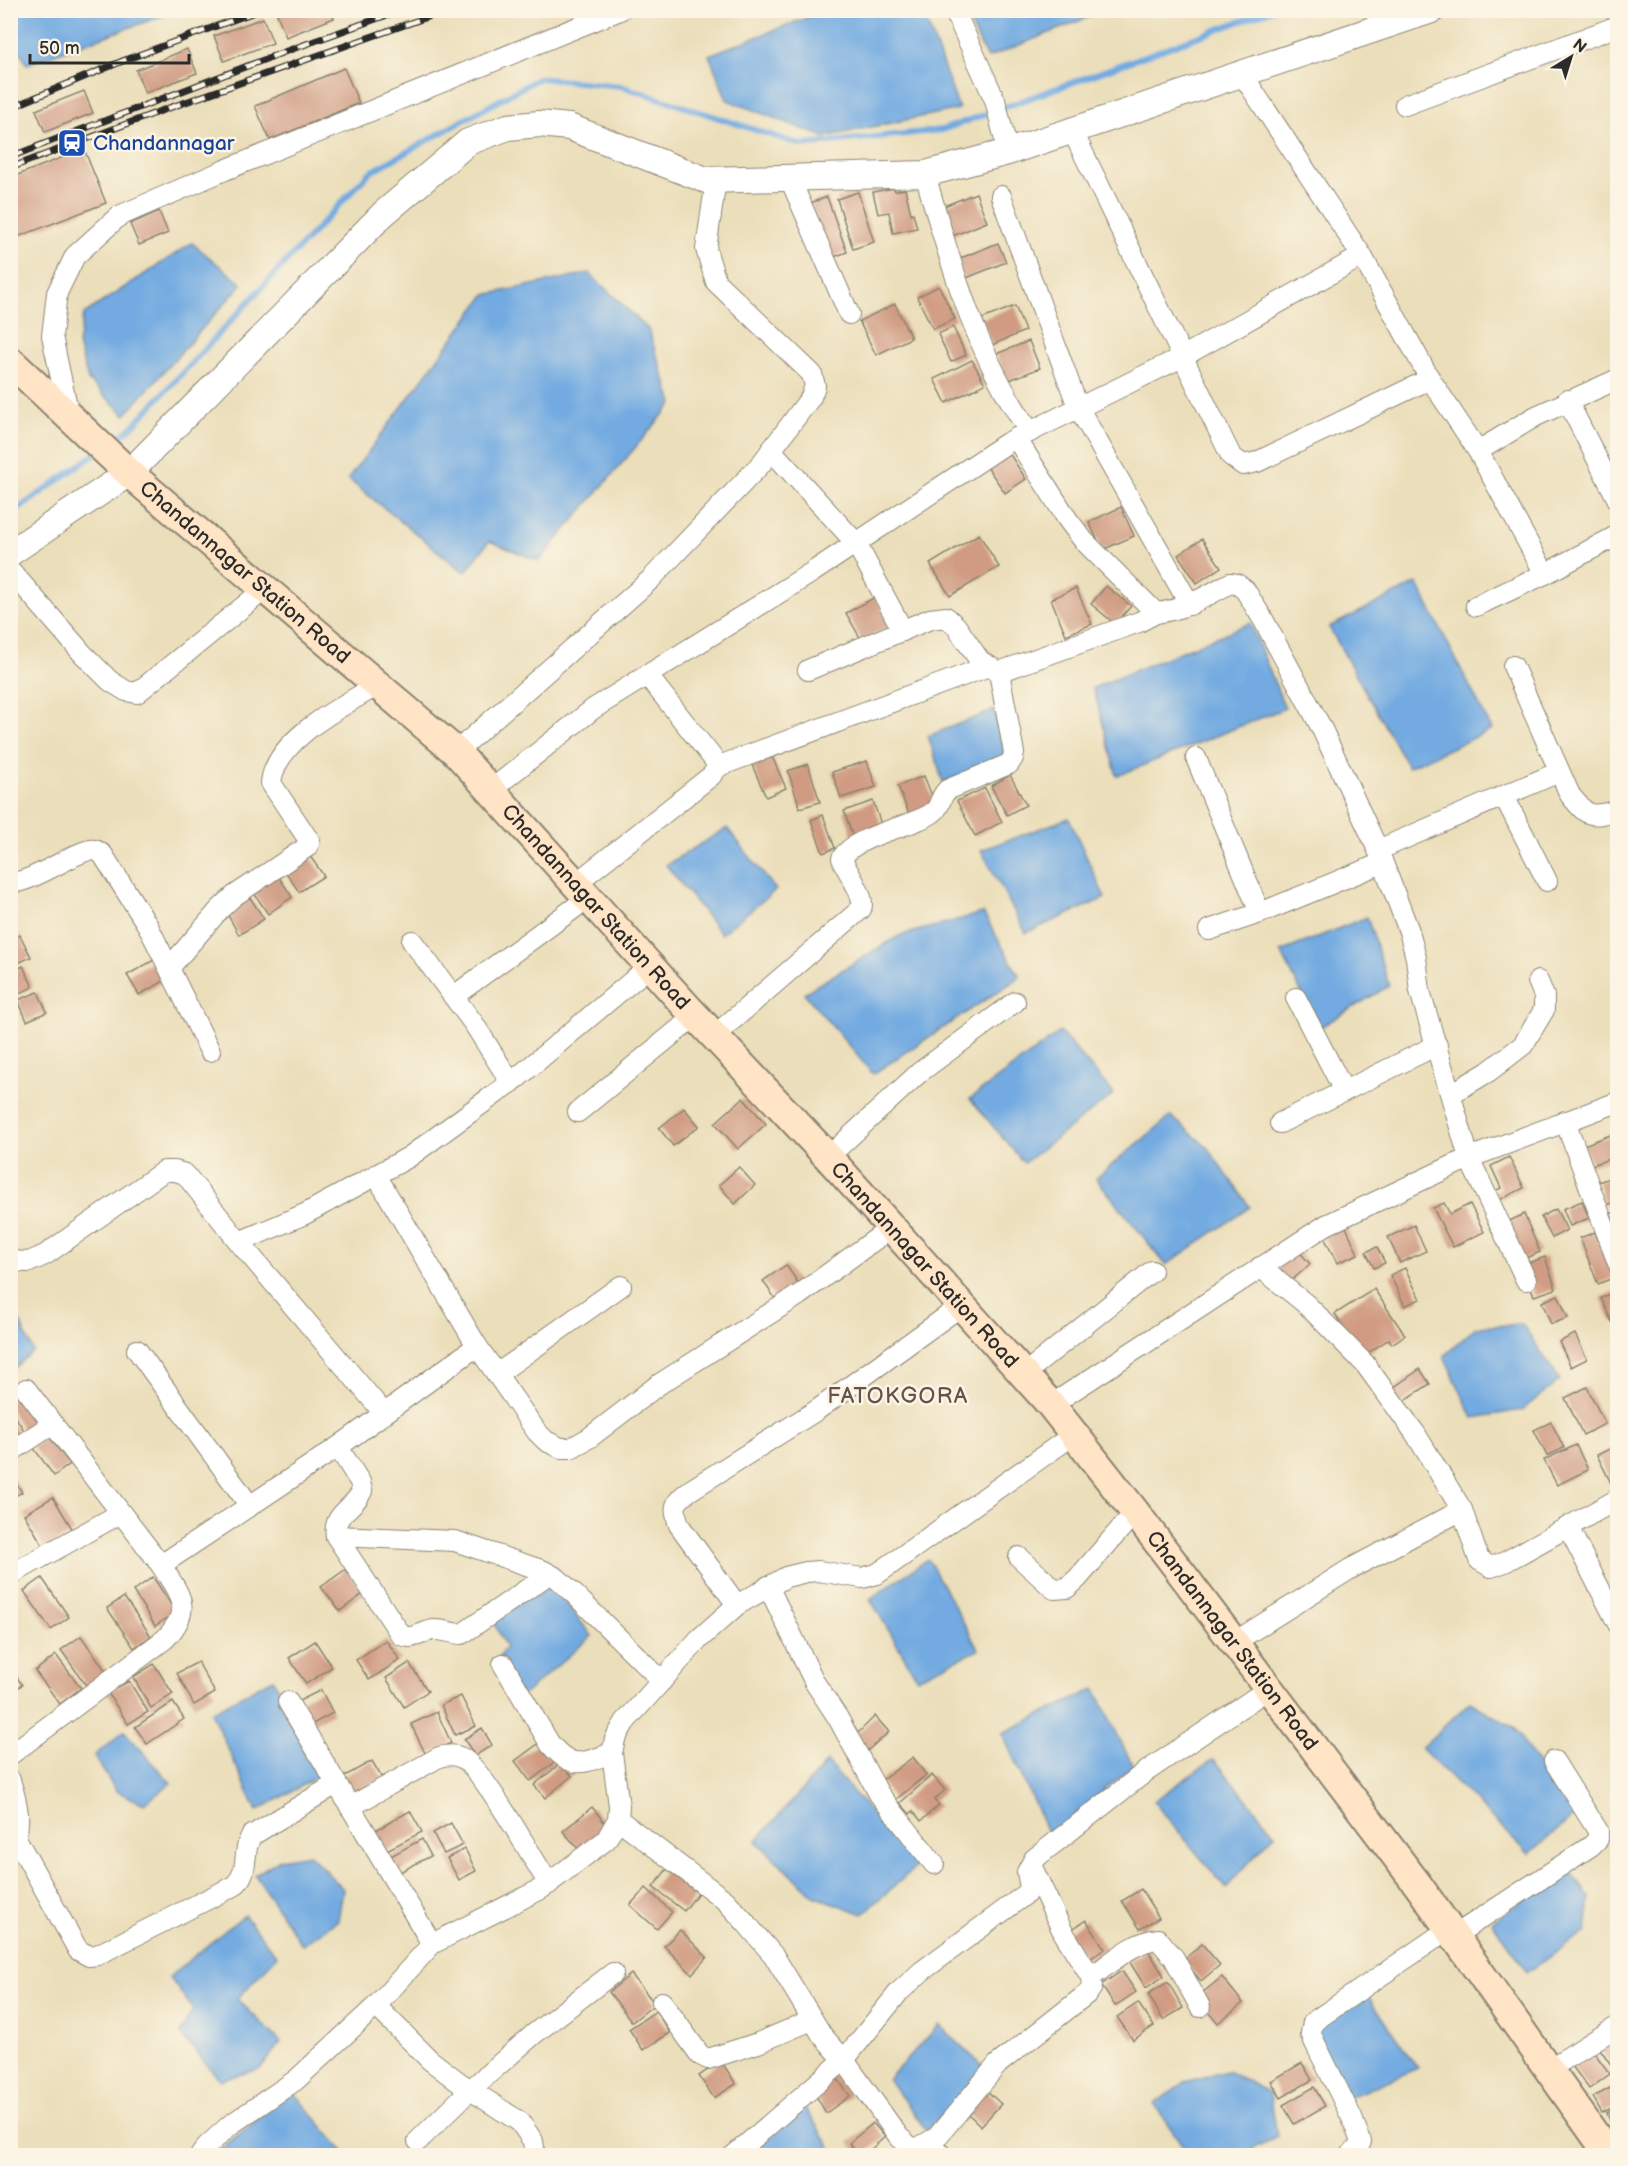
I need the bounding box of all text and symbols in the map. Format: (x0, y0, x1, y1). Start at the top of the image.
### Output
scale bar (30, 27, 189, 65)
north arrow (1541, 27, 1601, 87)
text: N (1569, 35, 1590, 58)
text: 50 m (39, 38, 80, 59)
station icon: Chandannagar (56, 127, 88, 159)
place label: Chandannagar (93, 131, 235, 156)
street label: Chandannagar Station Road (134, 476, 355, 669)
street label: Chandannagar Station Road (496, 799, 695, 1015)
street label: Chandannagar Station Road (825, 1157, 1024, 1373)
district label: FATOKGORA (827, 1383, 969, 1410)
street label: Chandannagar Station Road (1141, 1526, 1323, 1755)

